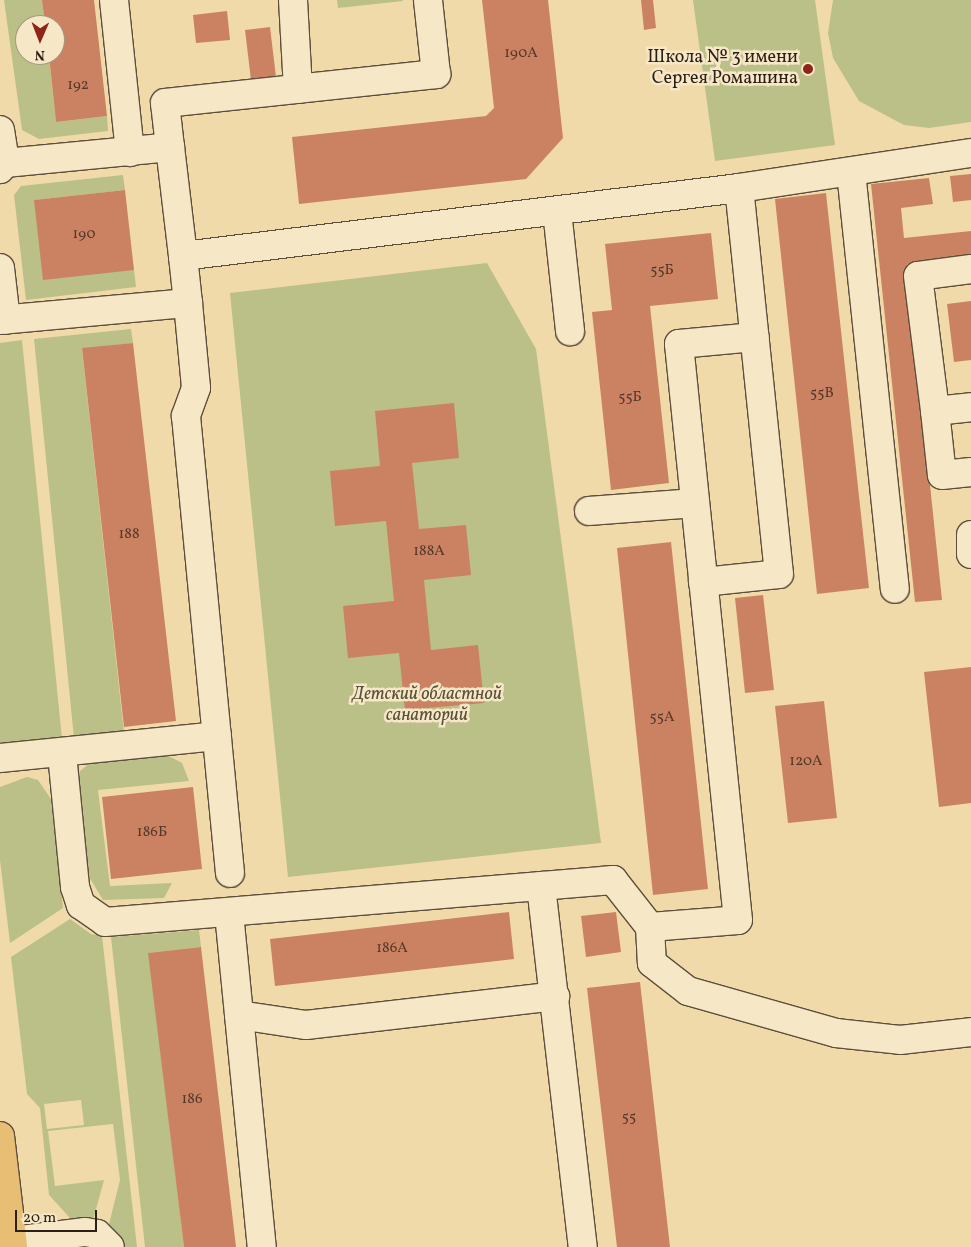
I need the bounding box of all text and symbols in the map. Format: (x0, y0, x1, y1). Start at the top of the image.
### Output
north arrow (15, 15, 65, 65)
text: N (35, 45, 45, 64)
house number: 190А (504, 45, 538, 63)
place label: Школа № 3 имени Сергея Ромашина (647, 48, 798, 90)
marker: Школа № 3 имени Сергея Ромашина (802, 63, 814, 75)
house number: 192 (67, 77, 89, 95)
house number: 190 (73, 226, 95, 244)
house number: 55Б (650, 262, 674, 280)
house number: 55В (810, 385, 834, 403)
house number: 55Б (618, 389, 642, 407)
house number: 188 (118, 526, 140, 544)
house number: 188А (413, 543, 445, 561)
park label: Детский областной санаторий (352, 685, 502, 728)
house number: 55А (650, 709, 674, 727)
house number: 120А (789, 753, 823, 771)
house number: 186Б (137, 824, 167, 842)
house number: 186А (376, 940, 408, 958)
house number: 186 (181, 1091, 203, 1109)
house number: 55 (622, 1109, 636, 1127)
scale bar (18, 1200, 100, 1232)
text: 20 m (23, 1208, 56, 1229)

